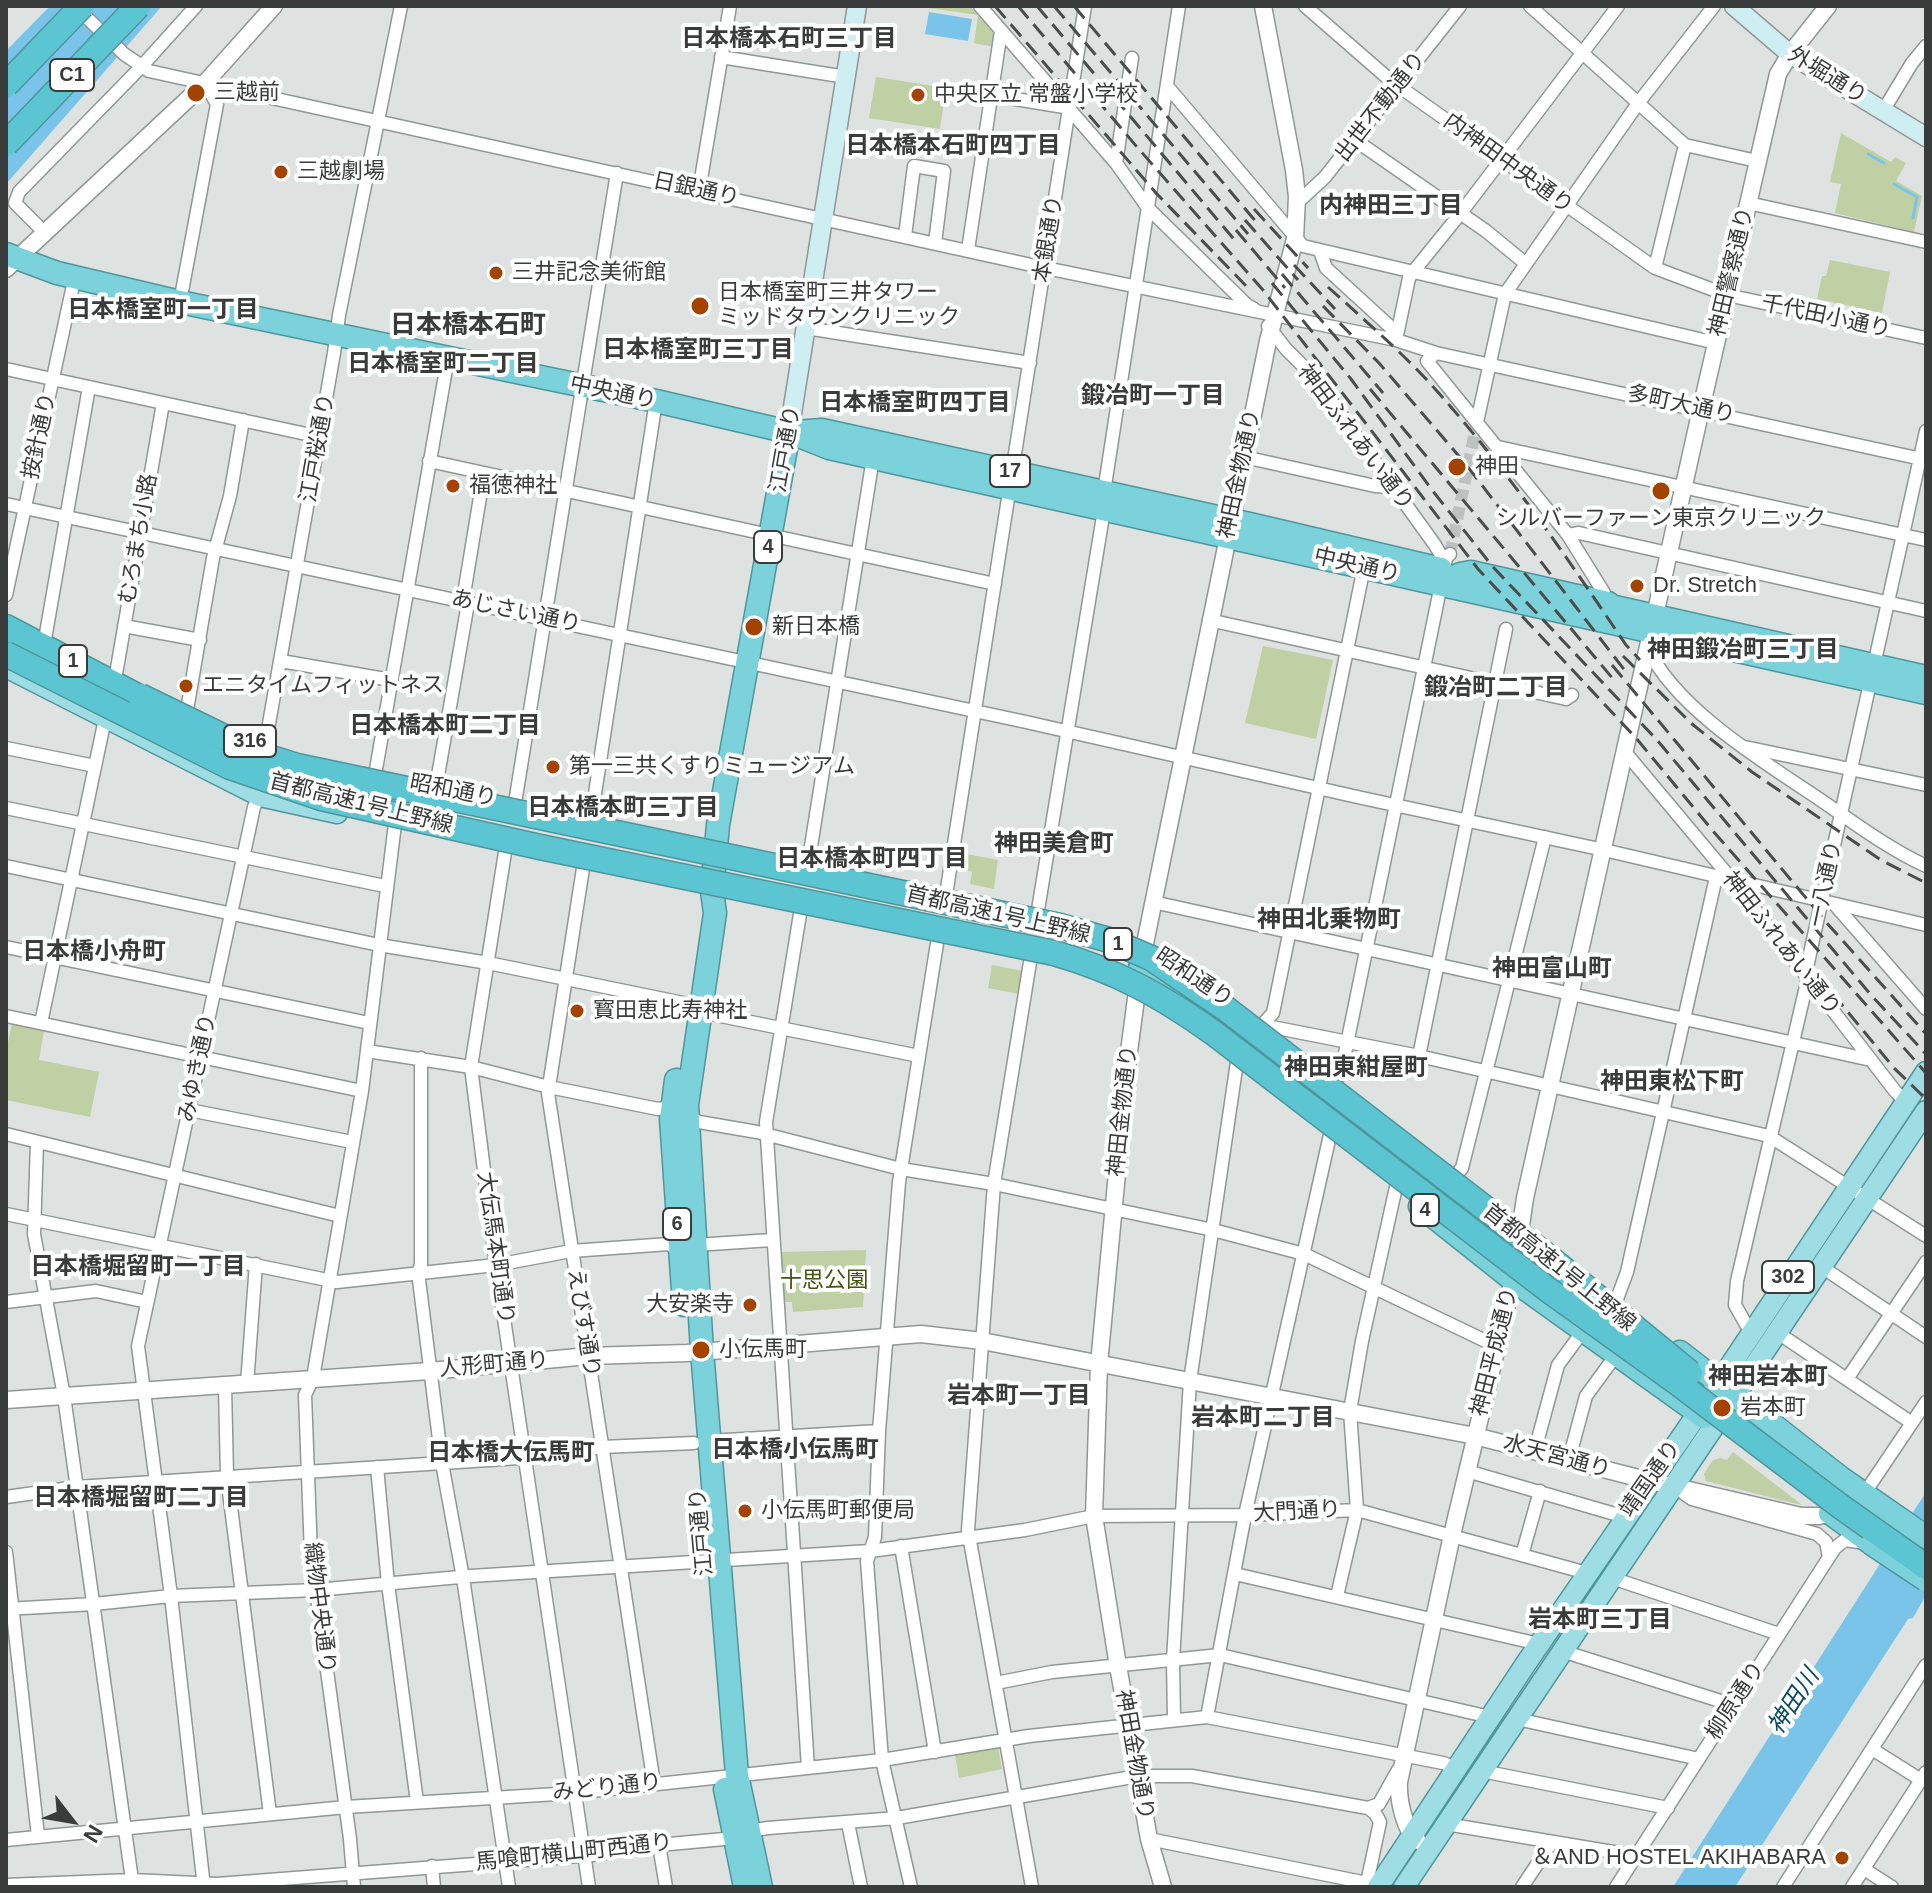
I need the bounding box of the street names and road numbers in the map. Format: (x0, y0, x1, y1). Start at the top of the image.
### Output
street label: 外堀通り (1783, 41, 1871, 111)
street label: 出世不動通り (1330, 47, 1432, 167)
road number: C1 (50, 59, 94, 91)
street label: 内神田中央通り (1438, 108, 1578, 220)
street label: 日銀通り (650, 168, 742, 212)
street label: 本銀通り (1029, 193, 1069, 285)
street label: 神田警察通り (1704, 205, 1760, 339)
street label: 千代田小通り (1759, 290, 1893, 344)
street label: 神田ふれあい通り (1291, 360, 1419, 516)
street label: 中央通り (567, 371, 659, 415)
street label: 多町大通り (1624, 381, 1738, 429)
street label: 按針通り (18, 390, 62, 482)
street label: 江戸桜通り (295, 392, 341, 504)
street label: 江戸通り (765, 403, 807, 495)
street label: 神田金物通り (1213, 407, 1267, 541)
road number: 17 (990, 455, 1030, 487)
street label: むろまち小路 (115, 472, 163, 606)
road number: 4 (754, 531, 782, 563)
street label: 中央通り (1311, 543, 1403, 589)
street label: あじさい通り (449, 585, 583, 639)
road number: 1 (59, 645, 87, 677)
road number: 316 (224, 725, 276, 757)
street label: 首都高速1号上野線 (266, 768, 456, 840)
street label: 昭和通り (407, 770, 499, 812)
street label: 一八通り (1804, 838, 1848, 930)
street label: 神田ふれあい通り (1716, 867, 1846, 1021)
street label: 首都高速1号上野線 (903, 881, 1093, 949)
road number: 1 (1104, 928, 1132, 960)
street label: 昭和通り (1150, 942, 1238, 1014)
street label: みゆき通り (174, 1011, 222, 1125)
street label: 神田金物通り (1103, 1044, 1143, 1178)
street label: 大伝馬本町通り (471, 1170, 519, 1326)
road number: 4 (1411, 1194, 1439, 1226)
street label: 首都高速1号上野線 (1478, 1199, 1640, 1337)
road number: 6 (663, 1208, 691, 1240)
road number: 302 (1762, 1261, 1814, 1293)
street label: えびす通り (561, 1267, 605, 1379)
street label: 神田平成通り (1466, 1285, 1524, 1419)
street label: 人形町通り (438, 1347, 550, 1383)
street label: 水天宮通り (1500, 1430, 1614, 1484)
street label: 靖国通り (1615, 1435, 1687, 1523)
street label: 江戸通り (685, 1487, 719, 1577)
street label: 大門通り (1252, 1497, 1342, 1527)
street label: 織物中央通り (298, 1541, 340, 1675)
street label: 柳原通り (1701, 1657, 1771, 1745)
street label: 神田金物通り (1110, 1688, 1158, 1822)
street label: みどり通り (551, 1769, 663, 1807)
street label: 馬喰町横山町西通り (474, 1830, 674, 1876)

